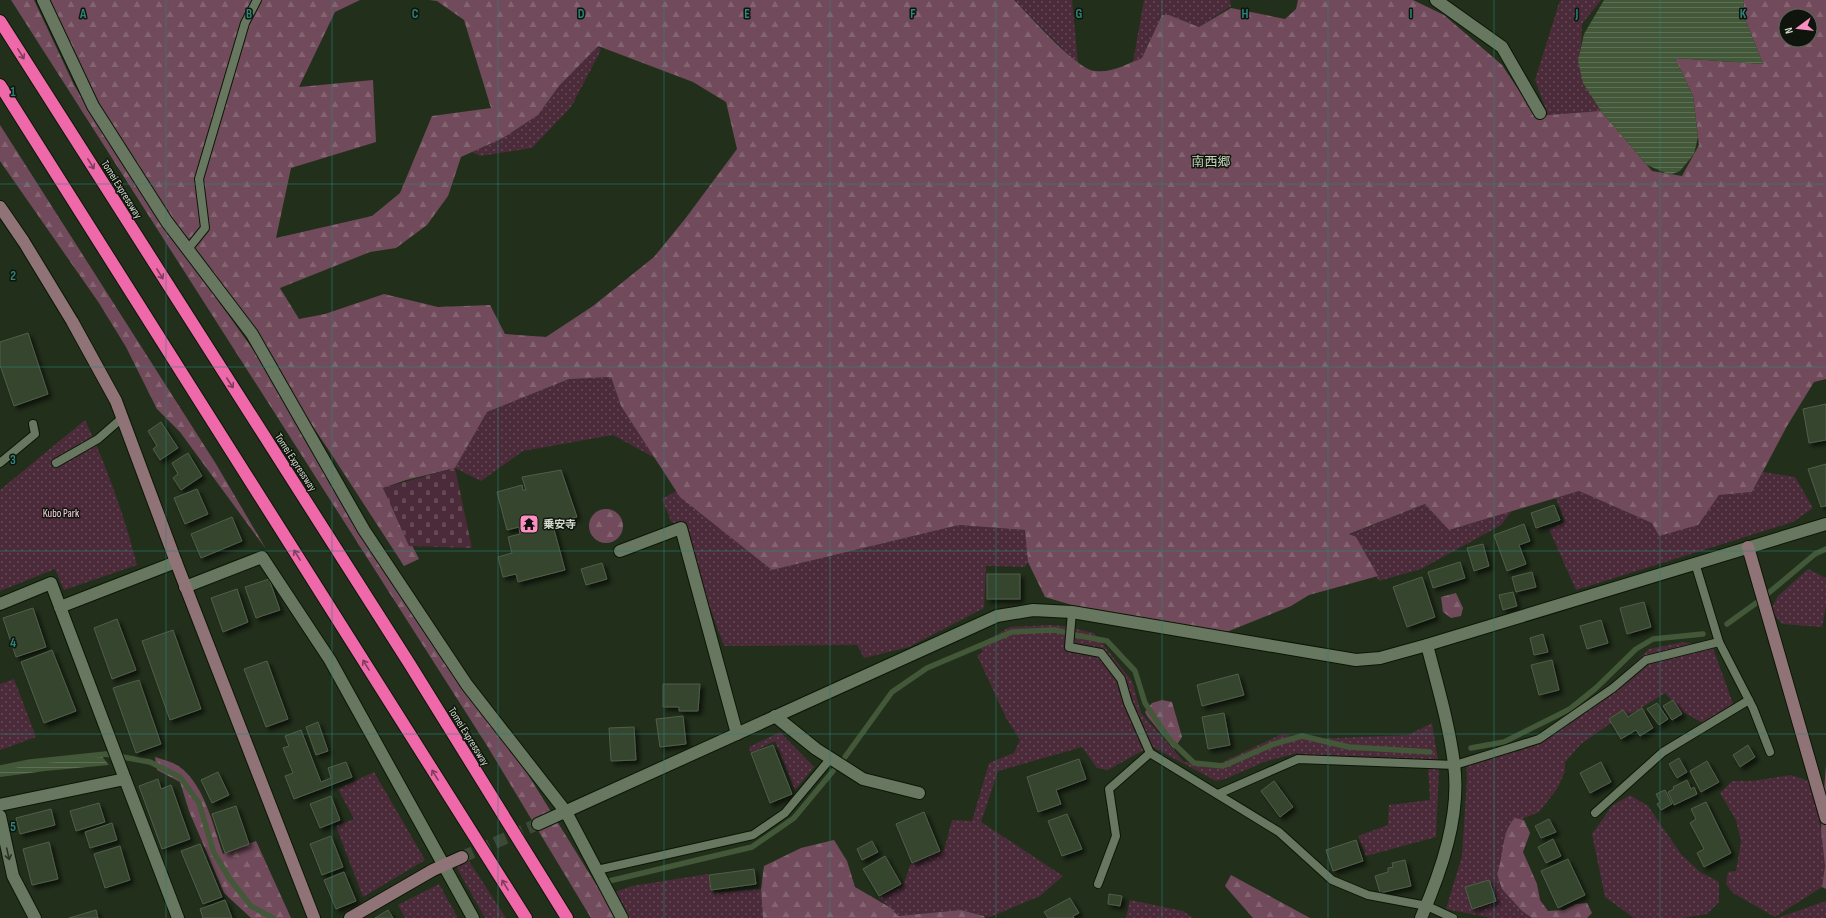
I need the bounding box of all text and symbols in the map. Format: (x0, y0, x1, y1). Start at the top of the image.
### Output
text: A (79, 6, 87, 22)
text: B (246, 6, 252, 22)
text: C (412, 6, 419, 22)
text: D (578, 6, 585, 22)
text: E (744, 6, 750, 22)
text: F (910, 6, 916, 22)
text: G (1076, 6, 1083, 22)
text: H (1242, 6, 1249, 22)
text: I (1410, 6, 1413, 22)
text: J (1575, 6, 1579, 22)
text: K (1740, 6, 1747, 22)
north arrow (1778, 8, 1818, 48)
text: N (1782, 26, 1796, 35)
one-way arrow (17, 48, 25, 59)
text: 1 (10, 84, 16, 100)
district label: 南西郷 (1191, 154, 1231, 170)
one-way arrow (87, 158, 95, 170)
street label: Tomei Expressway (98, 158, 145, 222)
text: 2 (10, 268, 16, 284)
one-way arrow (157, 268, 165, 280)
one-way arrow (226, 377, 234, 388)
street label: Tomei Expressway (272, 431, 320, 494)
text: 3 (10, 452, 16, 468)
park label: Kubo Park (43, 507, 80, 520)
temple icon: 乗安寺 (518, 513, 540, 535)
place label: 乗安寺 (543, 518, 576, 531)
one-way arrow (292, 549, 300, 561)
text: 4 (10, 635, 16, 651)
one-way arrow (362, 660, 370, 671)
street label: Tomei Expressway (445, 705, 492, 769)
one-way arrow (431, 769, 439, 781)
text: 5 (10, 819, 16, 835)
one-way arrow (5, 847, 13, 860)
one-way arrow (501, 880, 509, 891)

